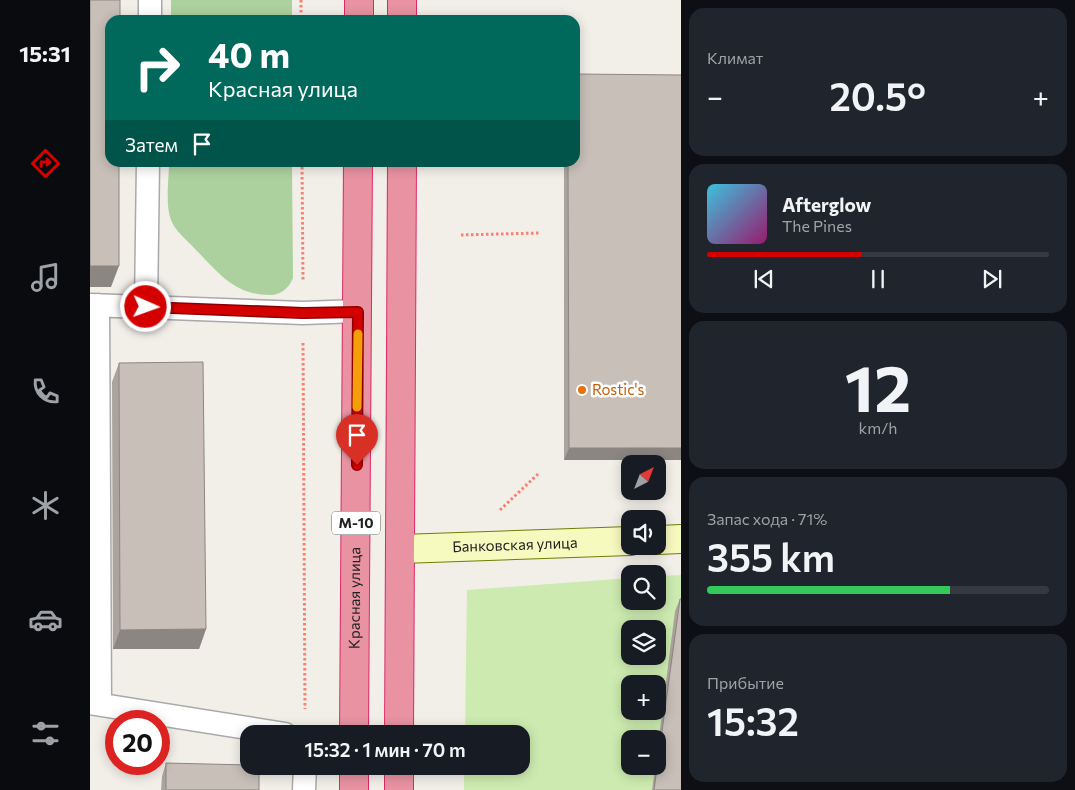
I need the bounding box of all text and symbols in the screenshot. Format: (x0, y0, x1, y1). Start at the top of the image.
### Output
text: 40 m (208, 32, 290, 75)
icon: right (125, 35, 190, 100)
text: 15:31 (19, 40, 71, 67)
text: Климат (707, 48, 763, 67)
text: 20.5° (830, 72, 926, 119)
text: Красная улица (208, 75, 358, 102)
text: − (707, 79, 723, 113)
text: + (1033, 79, 1049, 113)
icon: arrive (188, 130, 216, 158)
text: Затем (125, 133, 178, 156)
icon: directions (28, 146, 63, 181)
text: Afterglow (782, 193, 871, 216)
text: The Pines (782, 216, 852, 235)
icon: music (28, 260, 63, 295)
icon: previous (750, 265, 778, 293)
icon: pause (864, 265, 892, 293)
icon: next (978, 265, 1006, 293)
position arrow (119, 280, 171, 332)
text: 12 (845, 346, 911, 425)
icon: phone (28, 374, 63, 409)
place label: Rostic's (592, 380, 645, 398)
marker: Rostic's (576, 384, 588, 396)
pin (336, 414, 378, 465)
text: km/h (859, 418, 897, 437)
icon: arrive (343, 421, 371, 449)
north arrow (621, 455, 666, 500)
map controls (621, 455, 666, 775)
icon: climate (28, 488, 63, 523)
text: Запас хода · 71% (707, 509, 827, 528)
button: sound (621, 510, 666, 555)
road number: М-10 (332, 512, 380, 534)
street label: Банковская улица (452, 533, 578, 555)
text: 355 km (707, 533, 835, 580)
street label: Красная улица (345, 547, 363, 649)
button: search (621, 565, 666, 610)
icon: car (28, 602, 63, 637)
button: layers (621, 620, 666, 665)
text: Прибытие (707, 673, 784, 692)
button: + (621, 675, 666, 720)
text: 15:32 (707, 697, 799, 744)
speed limit sign: 20 (105, 710, 170, 775)
icon: filters (28, 716, 63, 751)
button: − (621, 730, 666, 775)
text: 15:32 · 1 мин · 70 m (304, 738, 466, 761)

